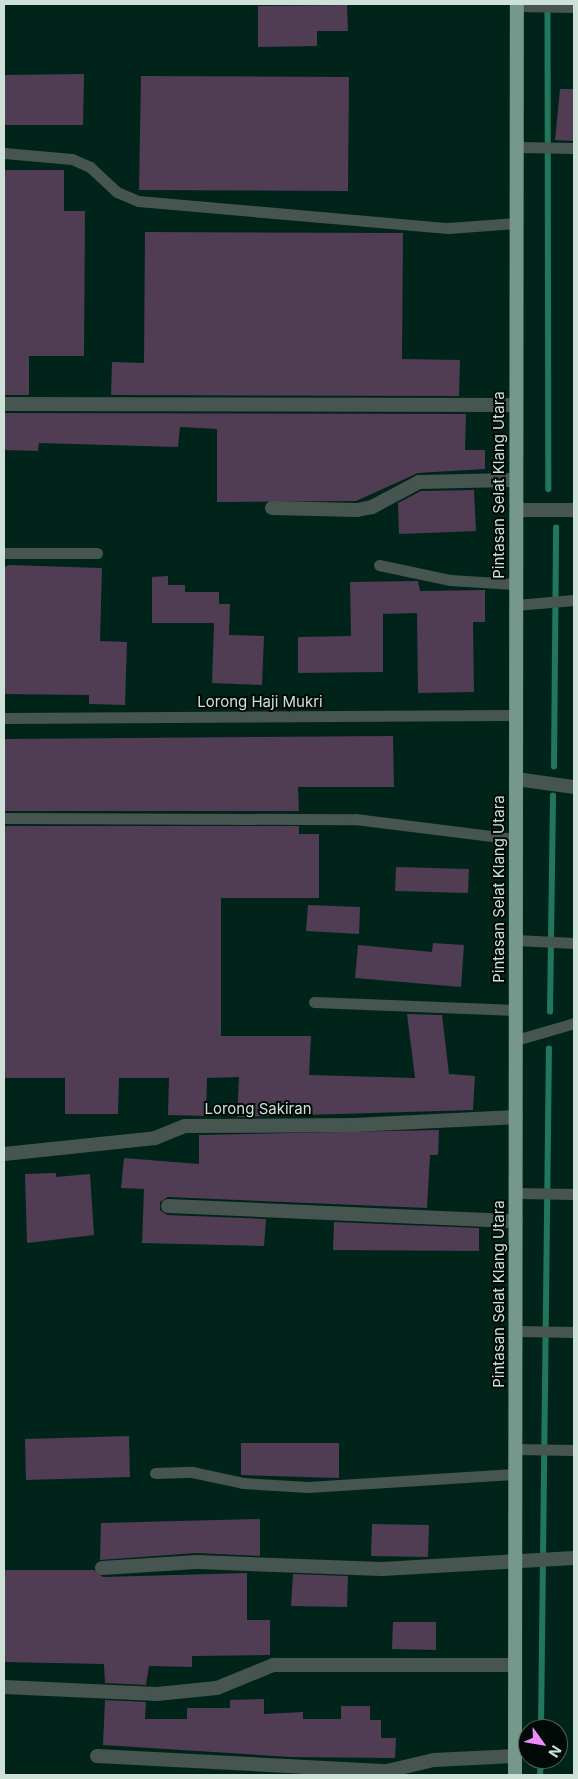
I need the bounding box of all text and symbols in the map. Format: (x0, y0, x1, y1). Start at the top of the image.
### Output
street label: Pintasan Selat Klang Utara (490, 391, 508, 579)
street label: Lorong Haji Mukri (197, 693, 323, 711)
street label: Pintasan Selat Klang Utara (490, 795, 508, 983)
street label: Lorong Sakiran (205, 1100, 311, 1118)
street label: Pintasan Selat Klang Utara (490, 1200, 508, 1388)
north arrow (518, 1719, 568, 1769)
text: N (545, 1743, 565, 1761)

